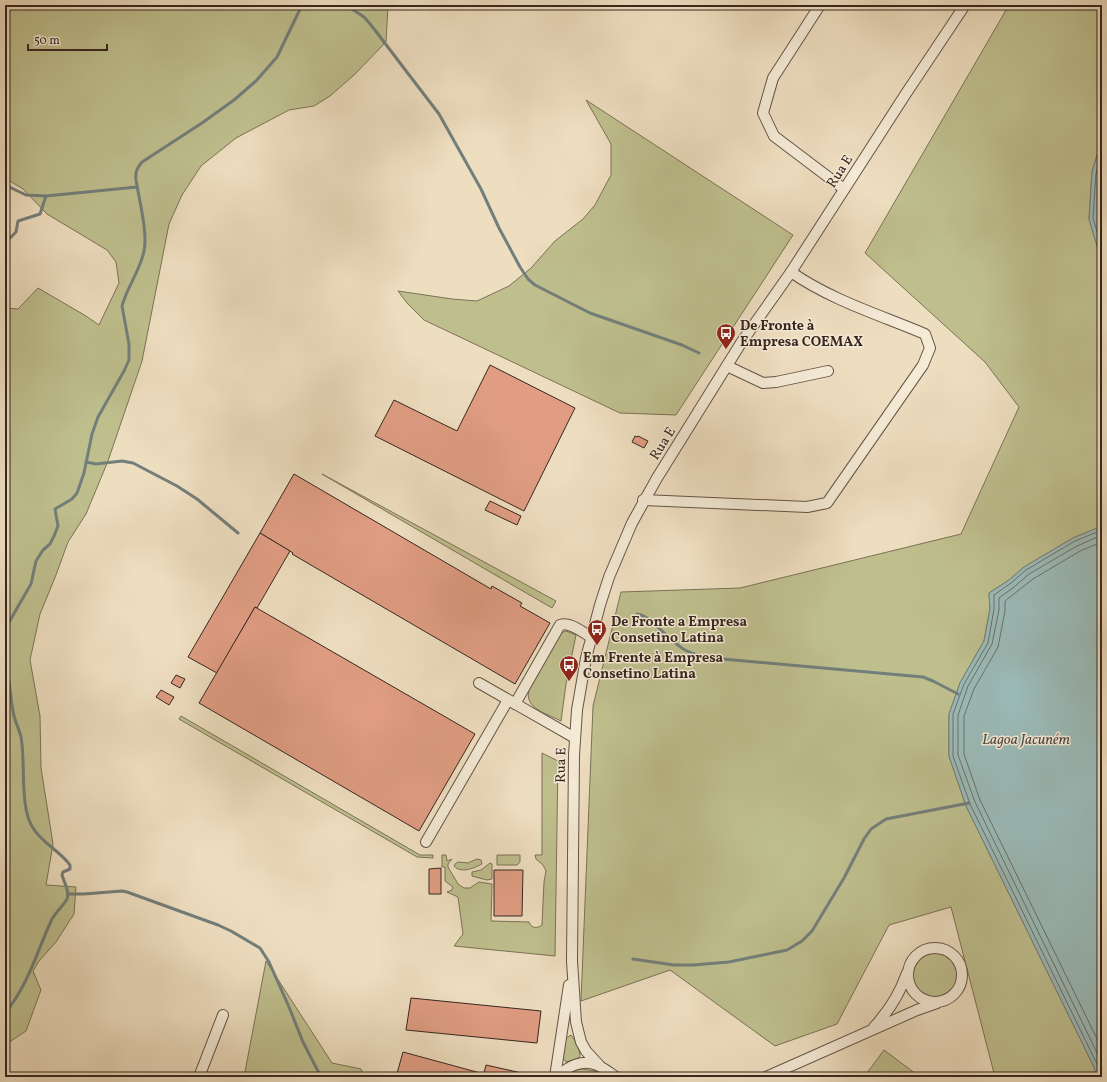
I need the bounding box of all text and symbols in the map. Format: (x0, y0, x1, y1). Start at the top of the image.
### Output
scale bar (28, 26, 107, 52)
text: 50 m (34, 33, 60, 49)
street label: Rua E (823, 152, 858, 192)
place label: De Fronte à Empresa COEMAX (740, 317, 863, 352)
bus stop icon: De Fronte à Empresa COEMAX (715, 322, 737, 350)
street label: Rua E (646, 424, 681, 464)
place label: De Fronte a Empresa Consetino Latina (611, 613, 748, 648)
bus stop icon: De Fronte a Empresa Consetino Latina (586, 618, 608, 646)
place label: Em Frente à Empresa Consetino Latina (583, 649, 724, 684)
bus stop icon: Em Frente à Empresa Consetino Latina (558, 654, 580, 682)
water label: Lagoa Jacuném (982, 730, 1070, 751)
street label: Rua E (552, 747, 571, 783)

